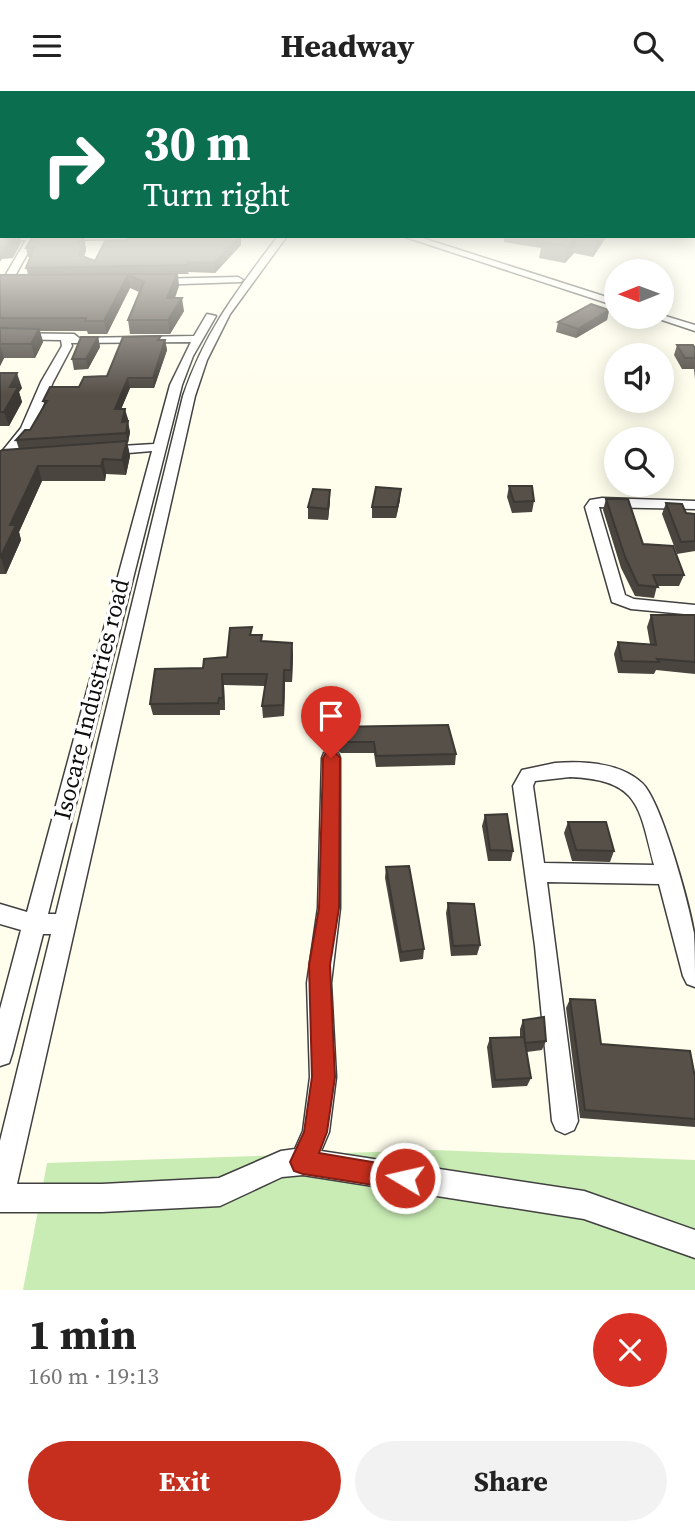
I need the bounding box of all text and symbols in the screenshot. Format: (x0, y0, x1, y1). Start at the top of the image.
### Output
text: Headway (281, 24, 414, 68)
icon: menu (28, 27, 66, 65)
icon: search (629, 27, 667, 65)
text: 30 m (143, 109, 251, 176)
icon: right (28, 119, 119, 210)
text: Turn right (143, 173, 289, 217)
north arrow (604, 259, 674, 329)
map controls (604, 259, 674, 497)
button: sound (604, 343, 674, 413)
button: search (604, 427, 674, 497)
street label: Isocare Industries road (45, 575, 137, 823)
pin (301, 686, 361, 758)
icon: arrive (312, 697, 350, 735)
position arrow (368, 1141, 442, 1215)
text: 1 min (28, 1305, 137, 1363)
button: close (593, 1313, 667, 1387)
text: 160 m · 19:13 (28, 1360, 159, 1392)
button: Exit (28, 1441, 341, 1521)
button: Share (355, 1441, 667, 1521)

